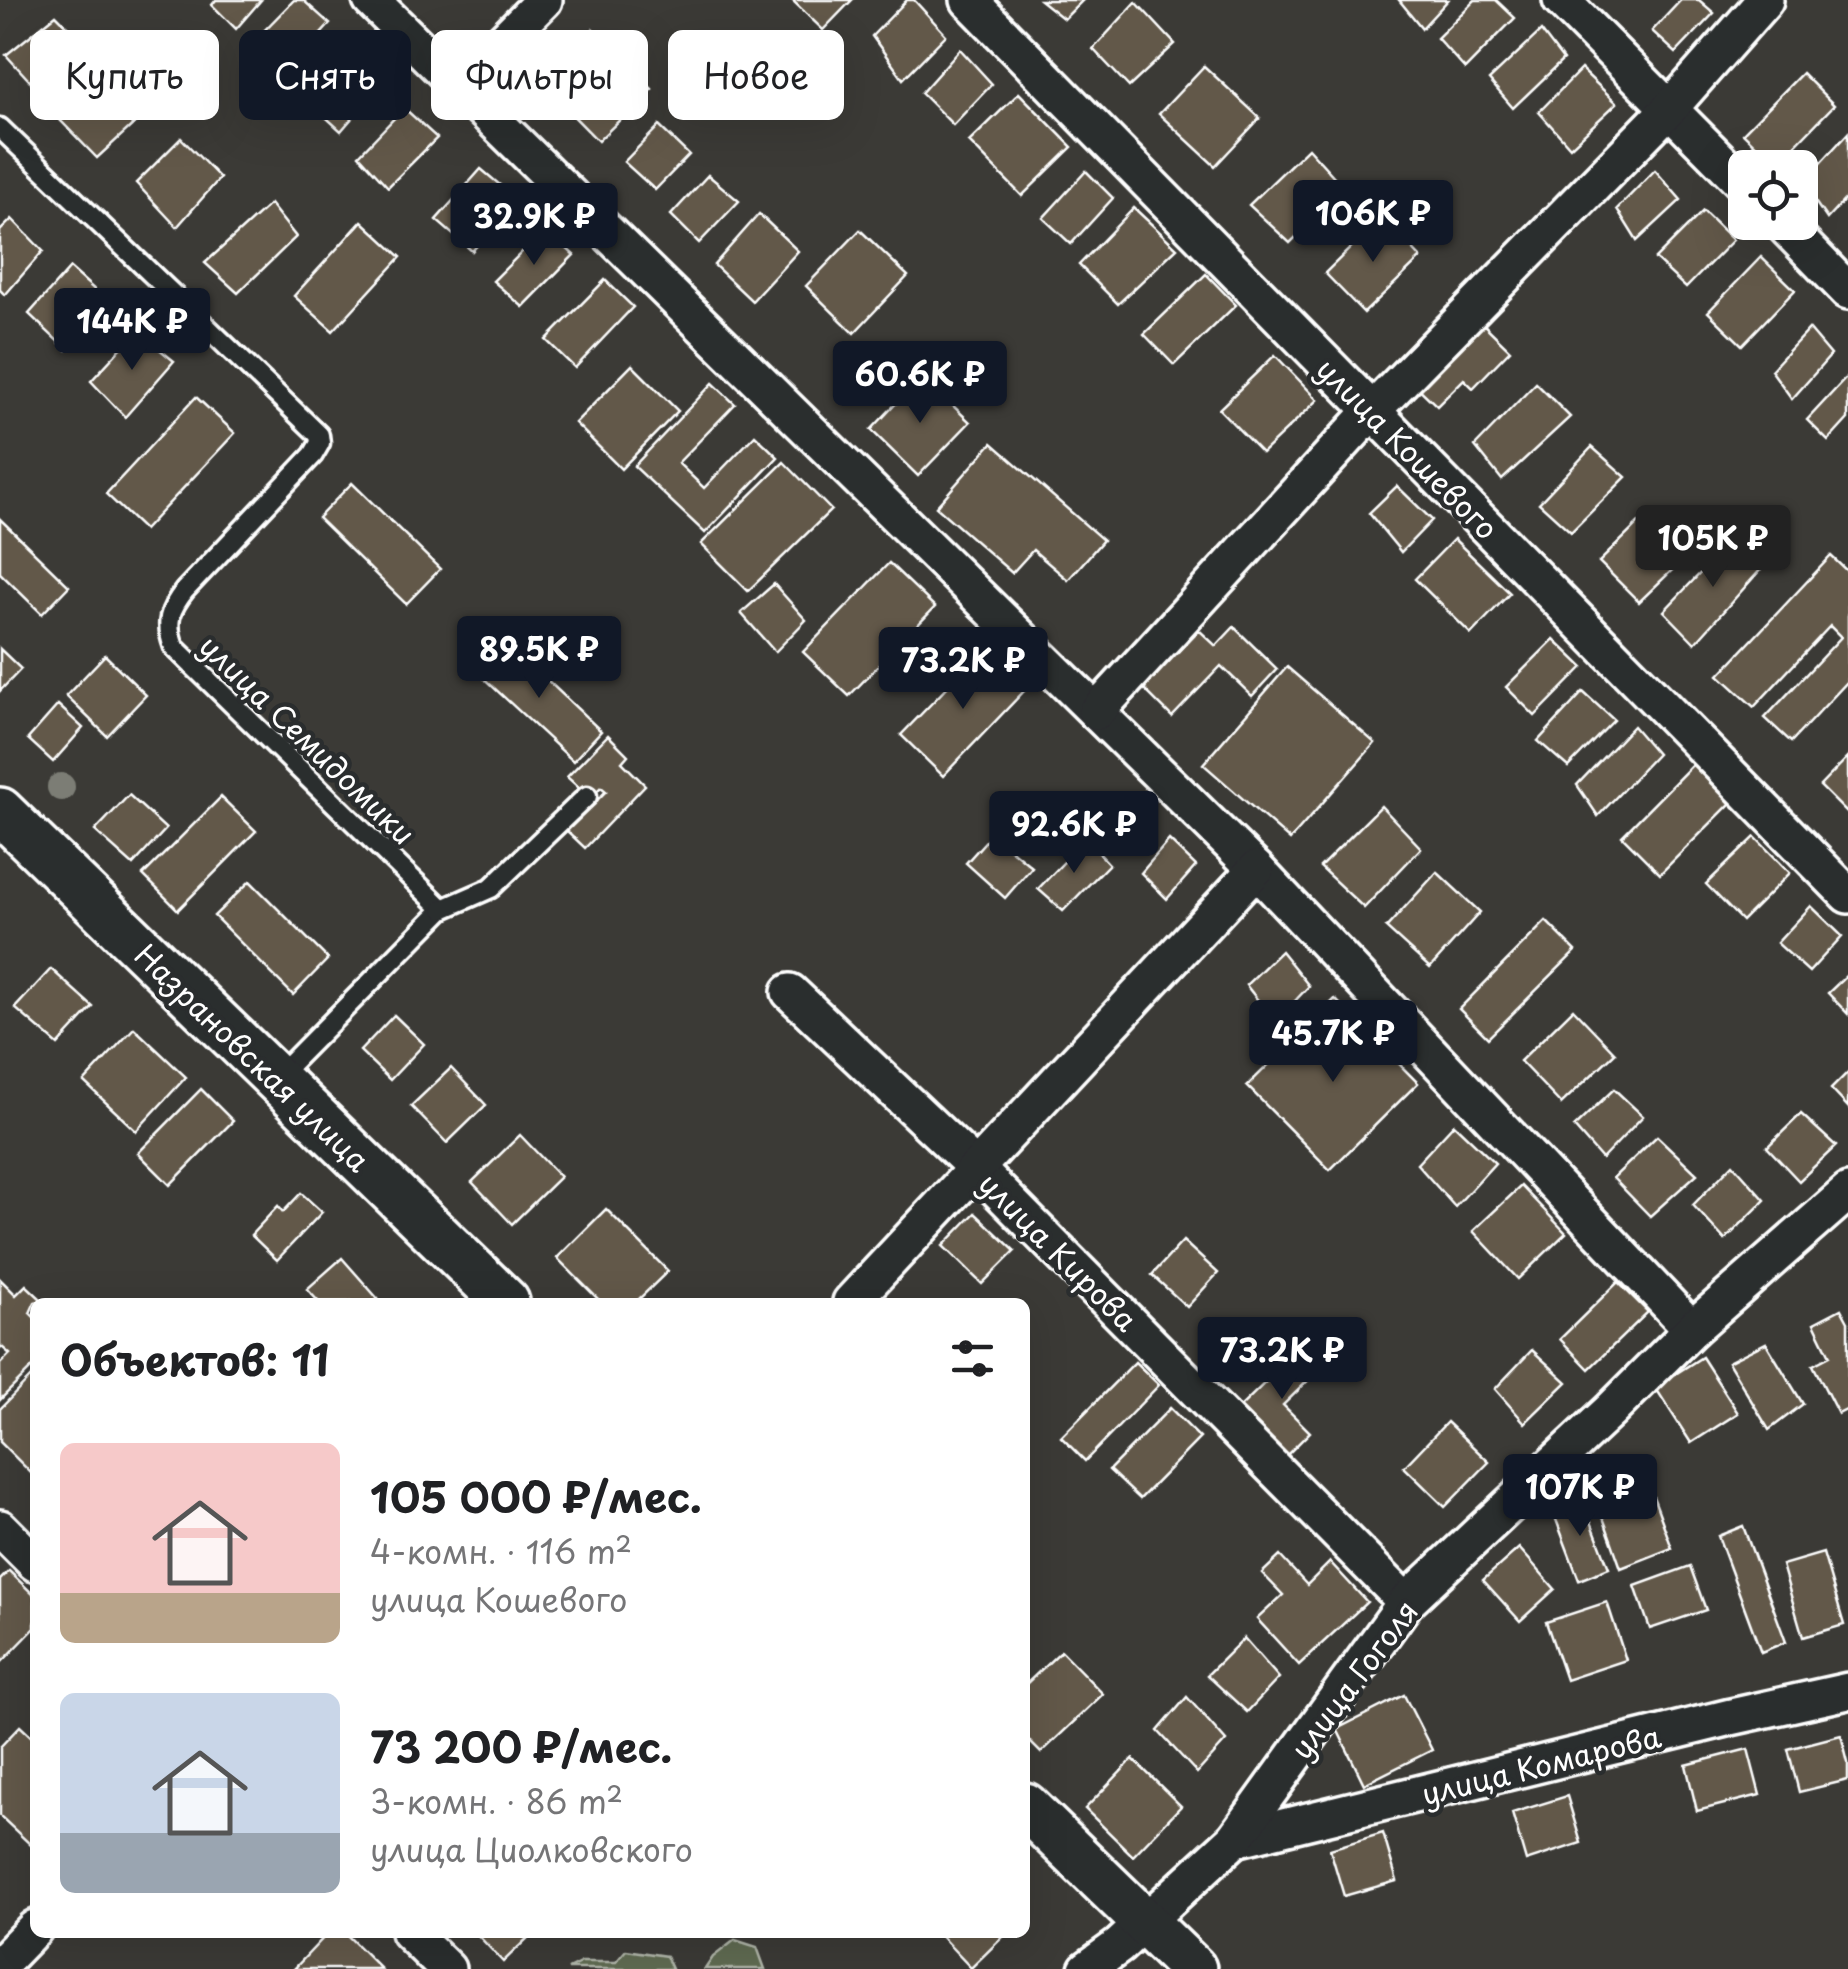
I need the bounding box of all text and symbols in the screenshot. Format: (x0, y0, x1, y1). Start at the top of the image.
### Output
chip: Купить (30, 30, 219, 120)
chip: Снять (239, 30, 411, 120)
chip: Фильтры (431, 30, 648, 120)
chip: Новое (668, 30, 844, 120)
map controls (1728, 150, 1818, 240)
button: locate (1728, 150, 1818, 240)
pin: 106K ₽ (1292, 180, 1454, 265)
pin: 32.9K ₽ (442, 183, 626, 268)
text: 106K ₽ (1315, 188, 1431, 236)
text: 32.9K ₽ (473, 191, 595, 239)
pin: 144K ₽ (51, 288, 213, 373)
text: 144K ₽ (76, 296, 188, 344)
pin: 60.6K ₽ (828, 341, 1012, 426)
street label: улица Кошевого (1307, 347, 1509, 549)
text: 60.6K ₽ (855, 349, 985, 397)
pin: 105K ₽ (1632, 505, 1794, 590)
text: 105K ₽ (1658, 513, 1768, 561)
pin: 89.5K ₽ (447, 616, 631, 701)
street label: улица Семидомики (190, 624, 426, 854)
text: 89.5K ₽ (479, 624, 599, 672)
pin: 73.2K ₽ (871, 627, 1055, 712)
text: 73.2K ₽ (901, 635, 1025, 683)
pin: 92.6K ₽ (982, 791, 1166, 876)
text: 92.6K ₽ (1011, 799, 1137, 847)
street label: Назрановская улица (125, 933, 381, 1181)
pin: 45.7K ₽ (1241, 1000, 1425, 1085)
text: 45.7K ₽ (1271, 1008, 1395, 1056)
street label: улица Кирова (969, 1161, 1149, 1341)
pin: 73.2K ₽ (1190, 1317, 1374, 1402)
text: 73.2K ₽ (1220, 1325, 1344, 1373)
text: Объектов: 11 (60, 1327, 330, 1390)
icon: filters (945, 1331, 1000, 1386)
pin: 107K ₽ (1499, 1454, 1661, 1539)
text: 107K ₽ (1525, 1462, 1635, 1510)
text: 105 000 ₽/мес. (370, 1464, 702, 1527)
icon: home (140, 1483, 260, 1603)
text: 4-комн. · 116 m² (370, 1527, 632, 1575)
text: улица Кошевого (370, 1575, 627, 1623)
street label: улица Гоголя (1278, 1590, 1428, 1768)
street label: улица Комарова (1417, 1712, 1666, 1815)
text: 73 200 ₽/мес. (370, 1714, 672, 1777)
icon: home (140, 1733, 260, 1853)
text: 3-комн. · 86 m² (370, 1777, 623, 1825)
text: улица Циолковского (370, 1825, 693, 1873)

